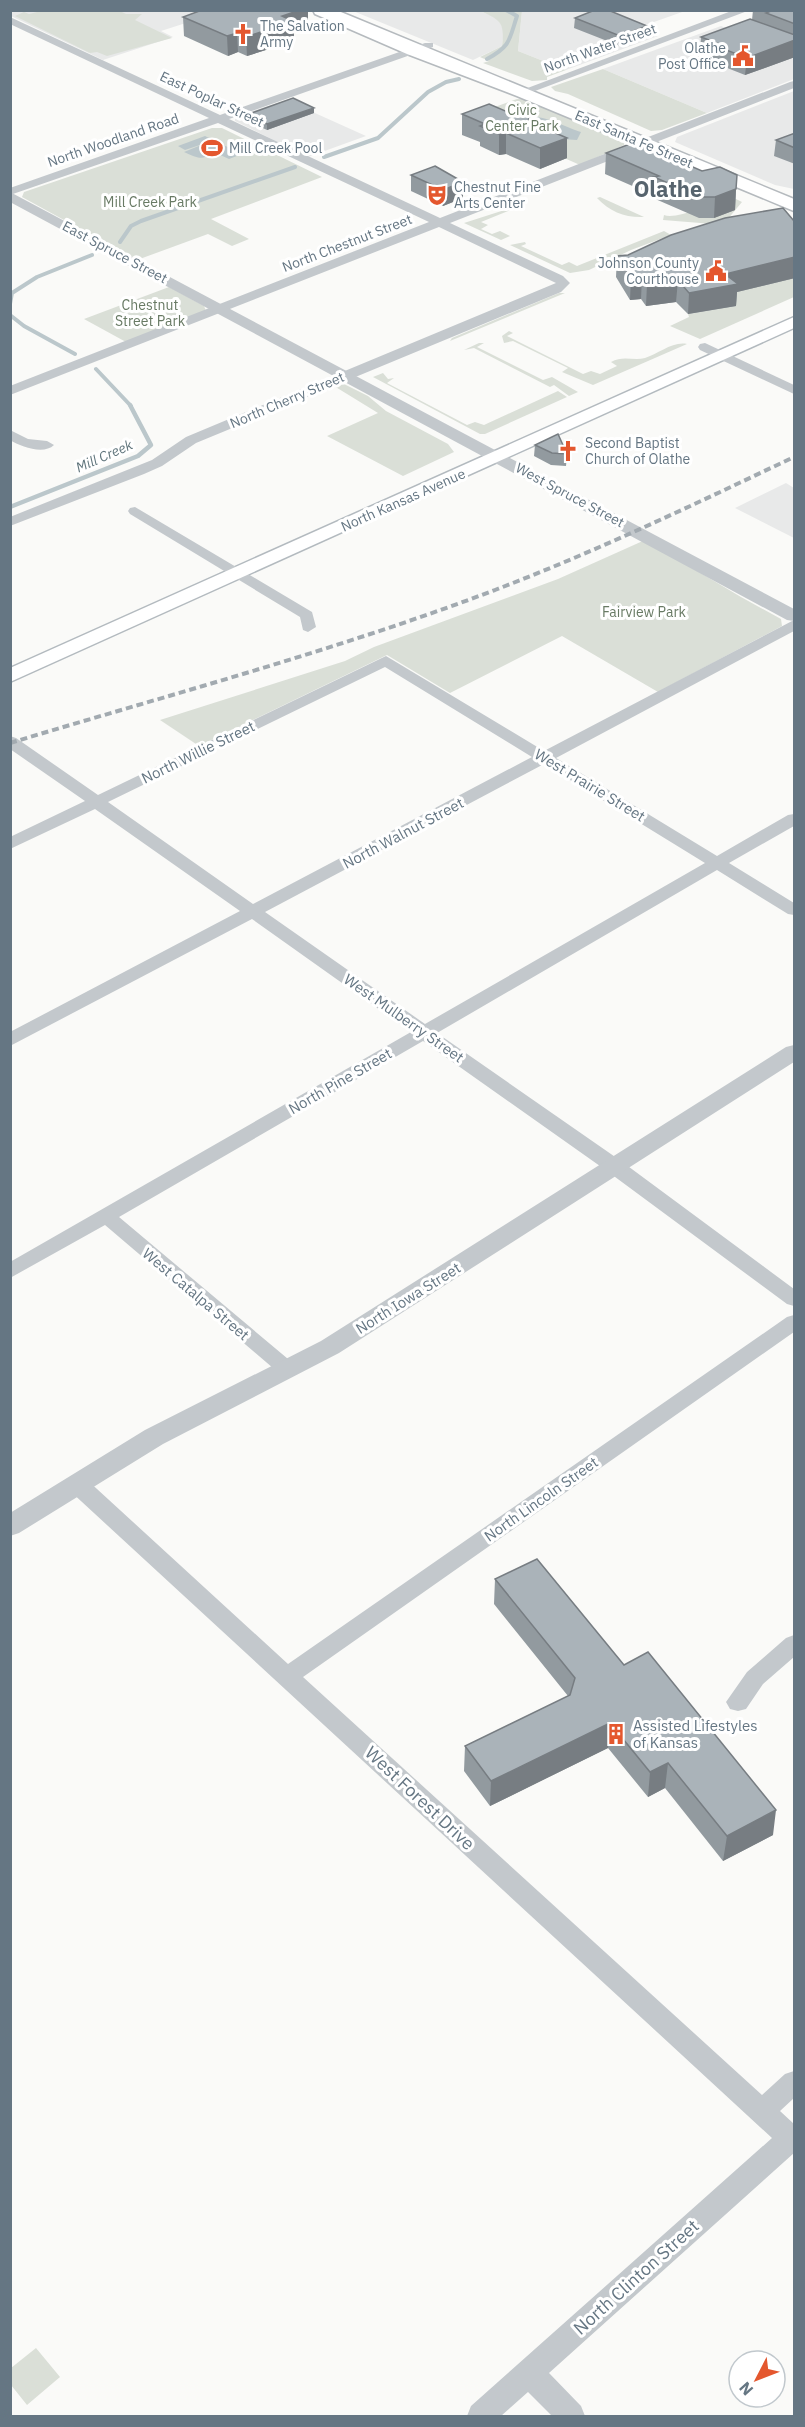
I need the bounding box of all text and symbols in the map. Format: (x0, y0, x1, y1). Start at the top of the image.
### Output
place label: The Salvation Army (260, 17, 345, 51)
street label: North Water Street (541, 19, 659, 77)
church icon: The Salvation Army (231, 22, 255, 46)
place label: Olathe Post Office (658, 39, 726, 73)
public building icon: Olathe Post Office (731, 44, 755, 68)
street label: East Poplar Street (157, 67, 267, 131)
park label: Civic Center Park (485, 101, 559, 135)
street label: East Santa Fe Street (572, 106, 696, 172)
street label: North Woodland Road (45, 109, 181, 171)
sports icon: Mill Creek Pool (200, 136, 224, 160)
place label: Mill Creek Pool (229, 139, 322, 157)
district label: Olathe (634, 174, 702, 203)
place label: Chestnut Fine Arts Center (454, 178, 541, 212)
theatre icon: Chestnut Fine Arts Center (425, 183, 449, 207)
park label: Mill Creek Park (103, 193, 198, 211)
street label: North Chestnut Street (280, 210, 415, 276)
street label: East Spruce Street (59, 217, 171, 287)
place label: Johnson County Courthouse (598, 254, 699, 288)
public building icon: Johnson County Courthouse (704, 259, 728, 283)
park label: Chestnut Street Park (115, 296, 186, 330)
street label: North Cherry Street (227, 368, 347, 432)
place label: Second Baptist Church of Olathe (585, 434, 691, 468)
water label: Mill Creek (73, 435, 136, 476)
church icon: Second Baptist Church of Olathe (556, 439, 580, 463)
street label: West Spruce Street (513, 459, 628, 531)
street label: North Kansas Avenue (338, 464, 468, 536)
park label: Fairview Park (602, 603, 687, 621)
street label: North Willie Street (138, 716, 258, 788)
street label: West Prairie Street (531, 744, 649, 826)
street label: North Walnut Street (339, 793, 467, 873)
street label: West Mulberry Street (340, 969, 468, 1067)
street label: North Pine Street (285, 1044, 395, 1118)
street label: West Catalpa Street (139, 1244, 253, 1344)
street label: North Iowa Street (352, 1258, 464, 1338)
street label: North Lincoln Street (480, 1453, 602, 1545)
place label: Assisted Lifestyles of Kansas (633, 1716, 758, 1752)
building icon: Assisted Lifestyles of Kansas (604, 1722, 628, 1746)
street label: West Forest Drive (360, 1741, 480, 1855)
street label: North Clinton Street (568, 2215, 704, 2339)
north arrow (727, 2349, 787, 2409)
text: N (735, 2378, 757, 2400)

